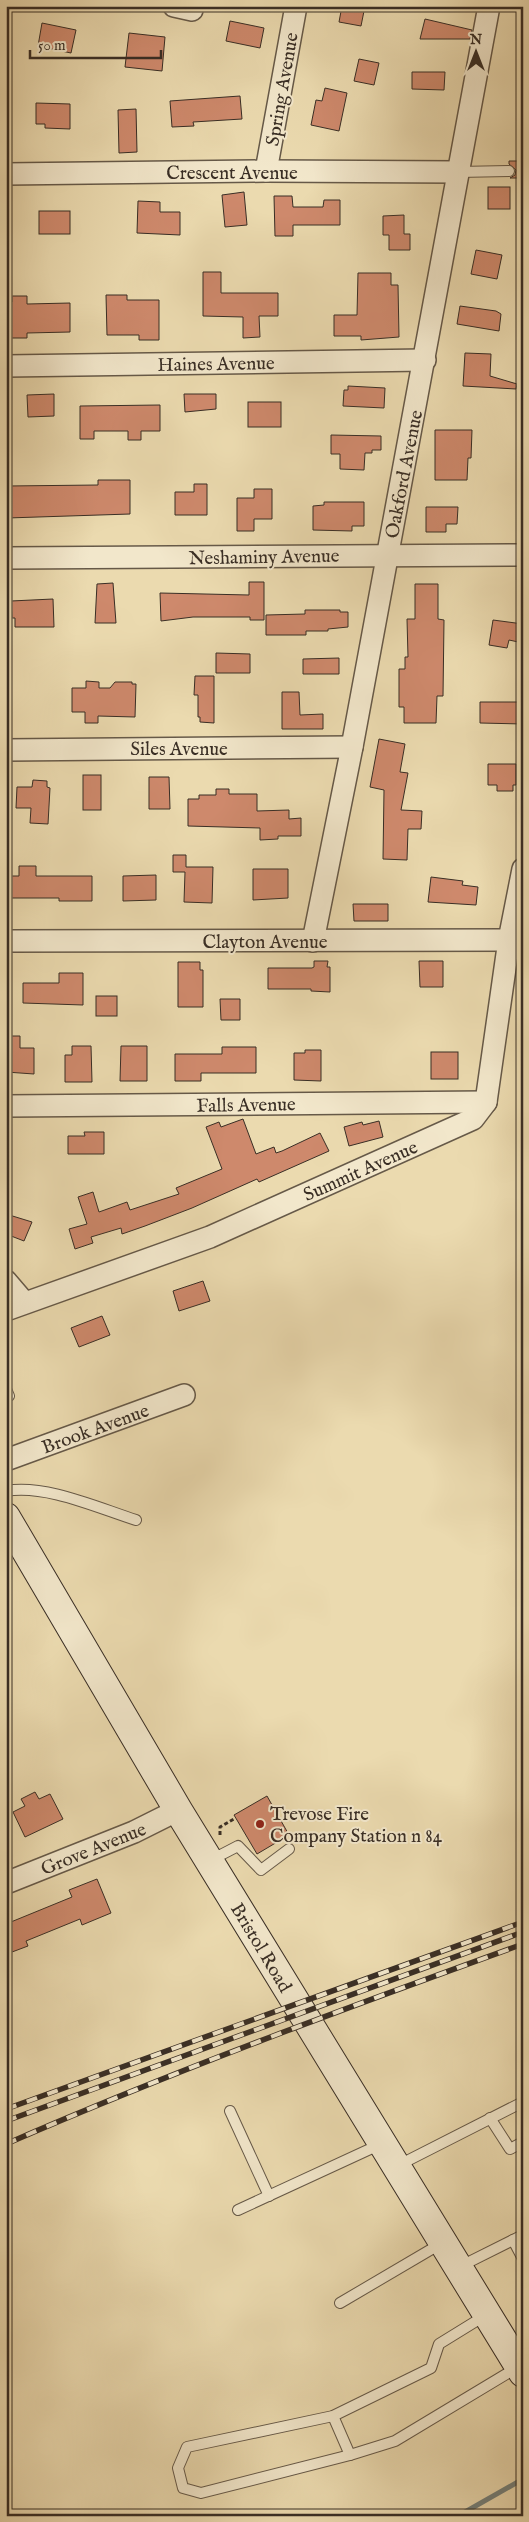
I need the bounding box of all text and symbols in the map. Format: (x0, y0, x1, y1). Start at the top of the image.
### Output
scale bar (30, 28, 161, 60)
north arrow (452, 28, 502, 78)
street label: Spring Avenue (261, 31, 305, 148)
text: N (469, 31, 482, 49)
text: 50 m (38, 36, 66, 55)
street label: Crescent Avenue (166, 162, 298, 186)
street label: Haines Avenue (157, 352, 275, 378)
street label: Oakford Avenue (381, 408, 429, 541)
street label: Neshaminy Avenue (188, 545, 340, 571)
street label: Siles Avenue (130, 738, 228, 762)
street label: Clayton Avenue (202, 931, 328, 955)
street label: Falls Avenue (196, 1093, 296, 1119)
street label: Summit Avenue (300, 1136, 422, 1208)
street label: Brook Avenue (39, 1399, 153, 1460)
place label: Trevose Fire Company Station n 84 (270, 1803, 443, 1849)
street label: Grove Avenue (38, 1818, 150, 1882)
marker: Trevose Fire Company Station n 84 (254, 1818, 266, 1830)
street label: Bristol Road (224, 1899, 297, 1998)

